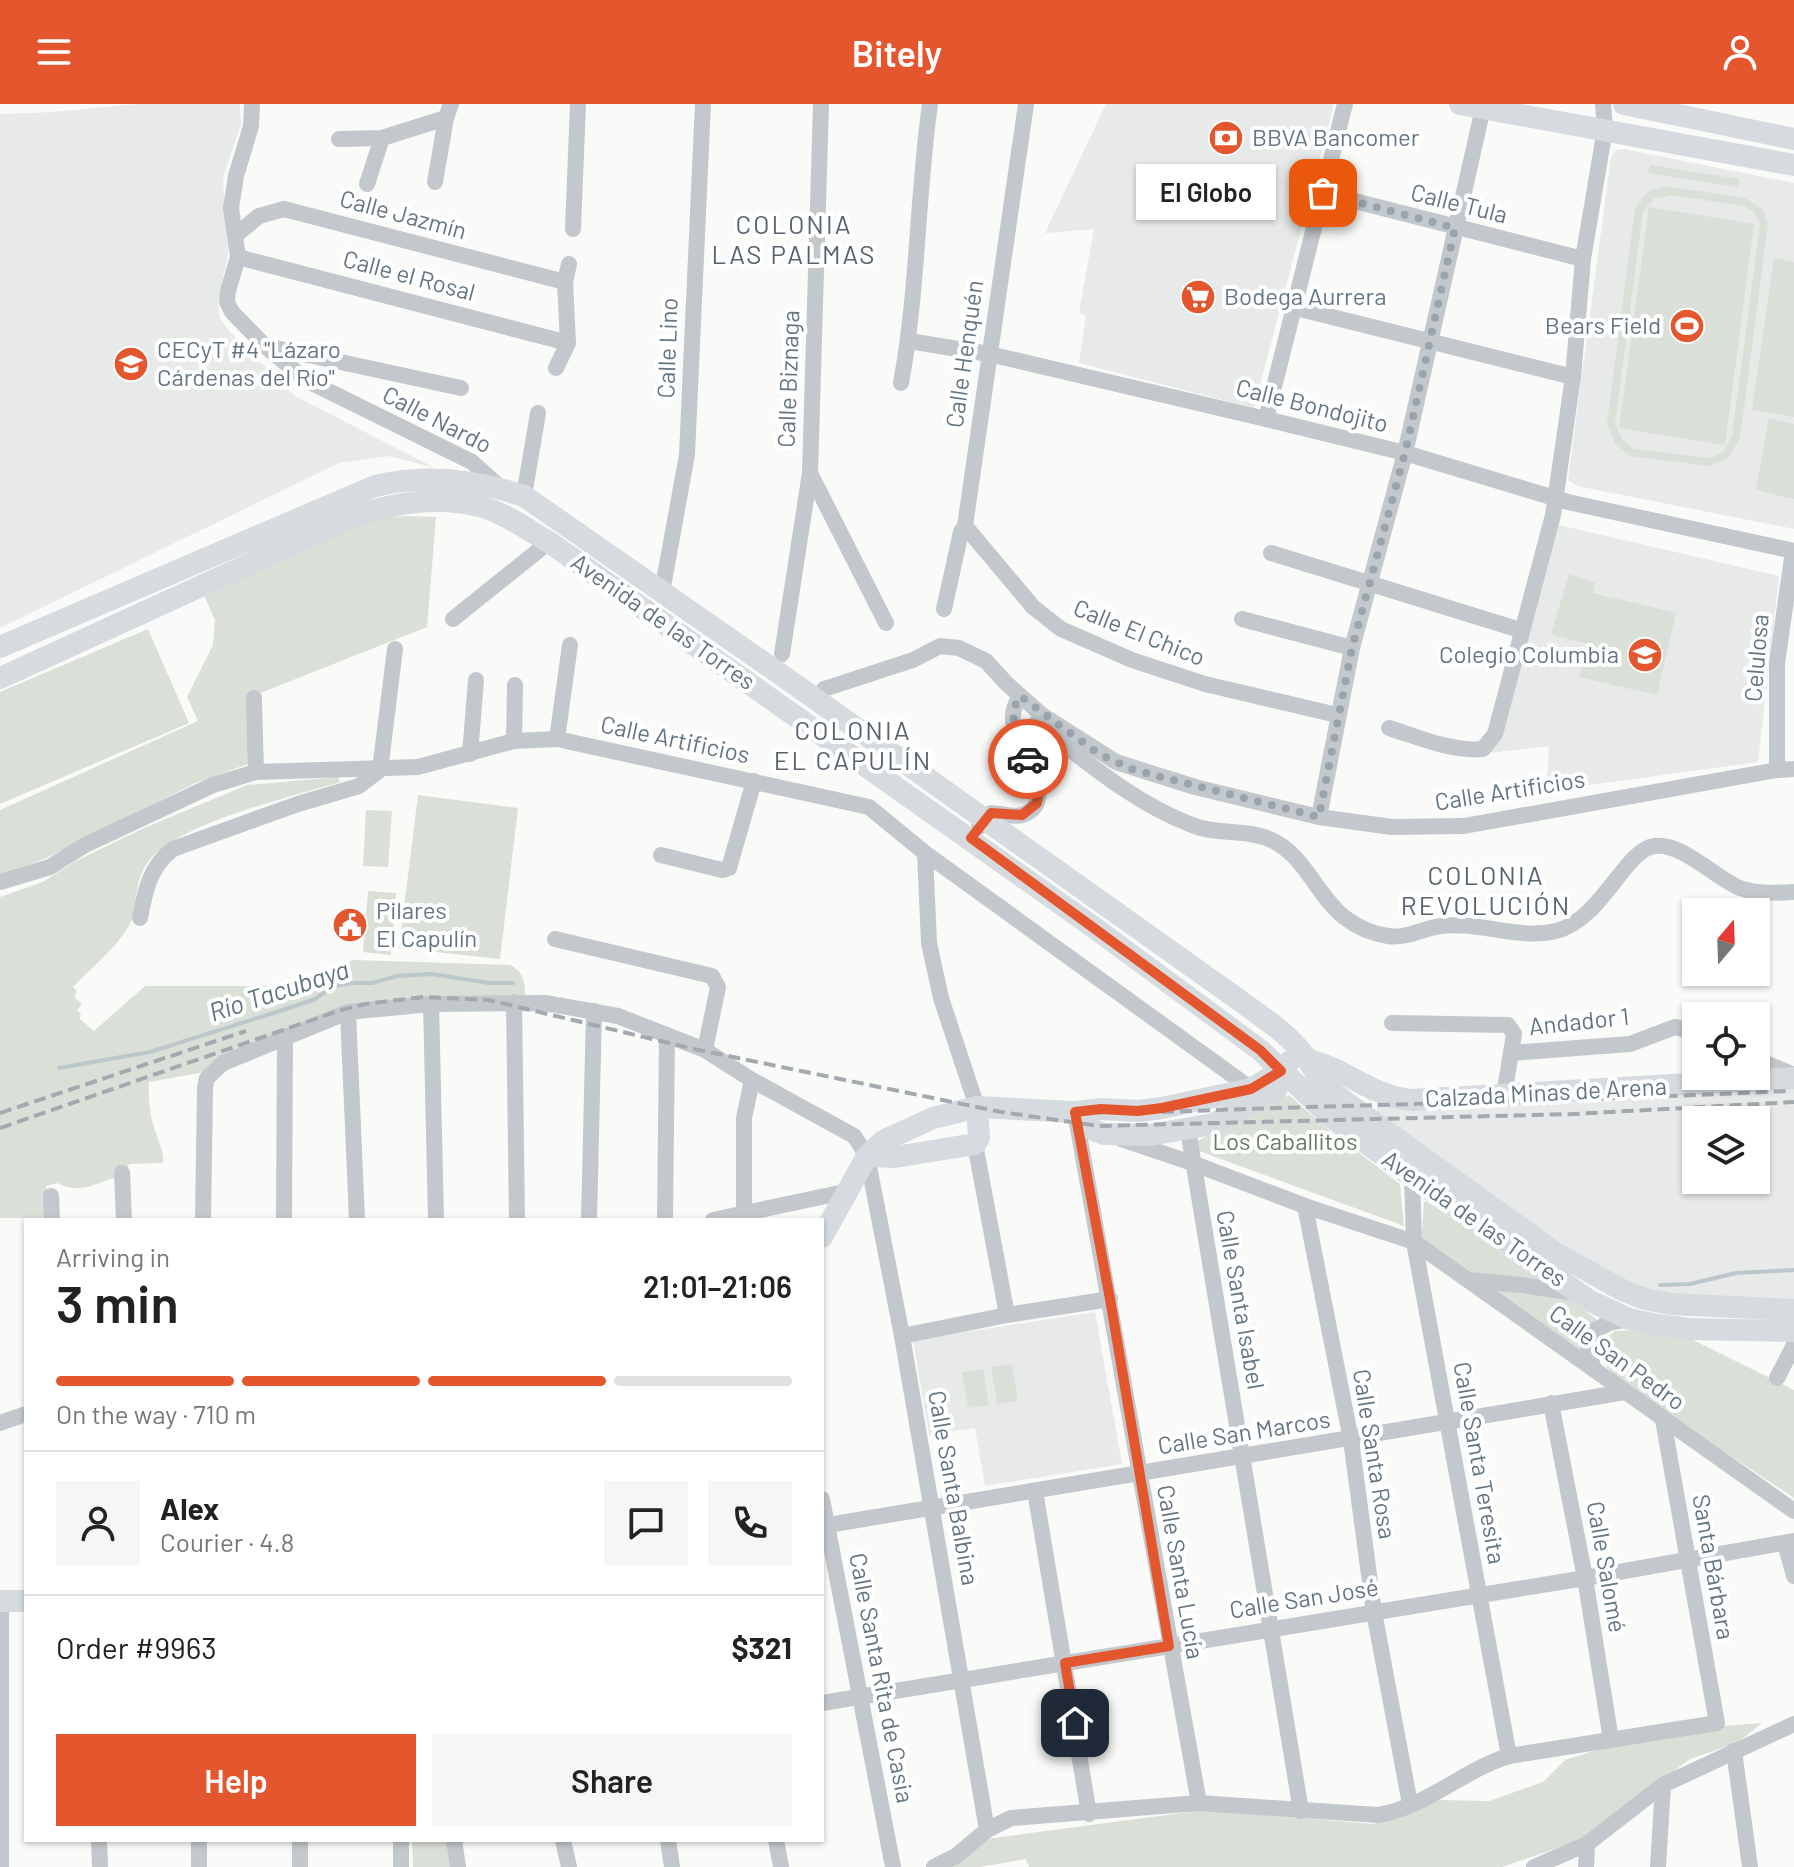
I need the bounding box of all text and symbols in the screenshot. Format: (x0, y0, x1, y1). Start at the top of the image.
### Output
icon: menu (32, 30, 76, 74)
icon: person (1718, 30, 1762, 74)
text: Bitely (852, 31, 942, 74)
bank icon: BBVA Bancomer (1207, 119, 1245, 157)
place label: BBVA Bancomer (1252, 122, 1420, 151)
pin (1289, 159, 1357, 227)
callout: El Globo (1135, 165, 1275, 221)
icon: bag (1301, 171, 1345, 215)
text: El Globo (1160, 176, 1252, 207)
street label: Calle Tula (1408, 177, 1511, 229)
street label: Calle Jazmín (337, 183, 470, 244)
district label: COLONIA LAS PALMAS (711, 208, 877, 269)
street label: Calle el Rosal (340, 243, 479, 306)
street label: Calle Henquén (939, 278, 988, 429)
supermarket icon: Bodega Aurrera (1179, 278, 1217, 316)
place label: Bodega Aurrera (1224, 281, 1386, 310)
street label: Calle Lino (650, 297, 683, 399)
sports icon: Bears Field (1668, 307, 1706, 345)
street label: Calle Biznaga (771, 310, 804, 448)
place label: Bears Field (1545, 310, 1661, 339)
place label: CECyT #4 "Lázaro Cárdenas del Río" (157, 334, 341, 391)
school or university icon: CECyT #4 "Lázaro Cárdenas del Río" (112, 345, 150, 383)
street label: Calle Bondojito (1233, 372, 1391, 437)
street label: Calle Nardo (378, 379, 497, 459)
street label: Avenida de las Torres (566, 546, 762, 695)
street label: Calle El Chico (1070, 592, 1210, 671)
street label: Celulosa (1737, 613, 1774, 703)
school or university icon: Colegio Columbia (1626, 636, 1664, 674)
place label: Colegio Columbia (1439, 639, 1619, 668)
street label: Calle Artificios (598, 709, 753, 768)
district label: COLONIA EL CAPULÍN (774, 714, 932, 775)
courier (988, 719, 1068, 799)
icon: car (1006, 737, 1050, 781)
street label: Calle Artificios (1433, 763, 1587, 816)
district label: COLONIA REVOLUCIÓN (1401, 859, 1571, 920)
place label: Pilares El Capulín (376, 895, 477, 952)
north arrow (1682, 898, 1770, 986)
map controls (1682, 898, 1770, 1194)
public building icon: Pilares El Capulín (331, 906, 369, 944)
water label: Río Tacubaya (205, 952, 352, 1027)
street label: Andador 1 (1527, 1001, 1630, 1040)
button: locate (1682, 1002, 1770, 1090)
street label: Calzada Minas de Arena (1424, 1071, 1668, 1112)
button: layers (1682, 1106, 1770, 1194)
park label: Los Caballitos (1212, 1126, 1358, 1155)
street label: Avenida de las Torres (1377, 1143, 1573, 1292)
street label: Calle Santa Isabel (1211, 1208, 1272, 1392)
text: Arriving in (56, 1241, 170, 1272)
text: 21:01–21:06 (643, 1268, 792, 1304)
text: 3 min (56, 1271, 179, 1333)
street label: Calle San Pedro (1544, 1298, 1691, 1416)
street label: Calle Santa Teresita (1448, 1359, 1513, 1566)
street label: Calle Santa Rosa (1348, 1367, 1403, 1541)
street label: Calle Santa Balbina (923, 1388, 986, 1587)
text: On the way · 710 m (56, 1398, 256, 1429)
street label: Calle San Marcos (1155, 1404, 1332, 1459)
button: person (56, 1481, 140, 1565)
button: chat (604, 1481, 688, 1565)
button: phone (708, 1481, 792, 1565)
street label: Calle Santa Lucía (1152, 1482, 1211, 1661)
text: Alex (160, 1490, 219, 1526)
street label: Santa Bárbara (1687, 1492, 1742, 1642)
street label: Calle Salomé (1582, 1499, 1633, 1635)
text: Courier · 4.8 (160, 1526, 294, 1557)
street label: Calle Santa Rita de Casia (844, 1550, 921, 1805)
street label: Calle San José (1227, 1571, 1380, 1624)
text: Order #9963 (56, 1629, 217, 1665)
text: $321 (731, 1629, 792, 1665)
pin (1041, 1689, 1109, 1757)
icon: home (1053, 1701, 1097, 1745)
button: Help (56, 1734, 416, 1826)
button: Share (432, 1734, 792, 1826)

